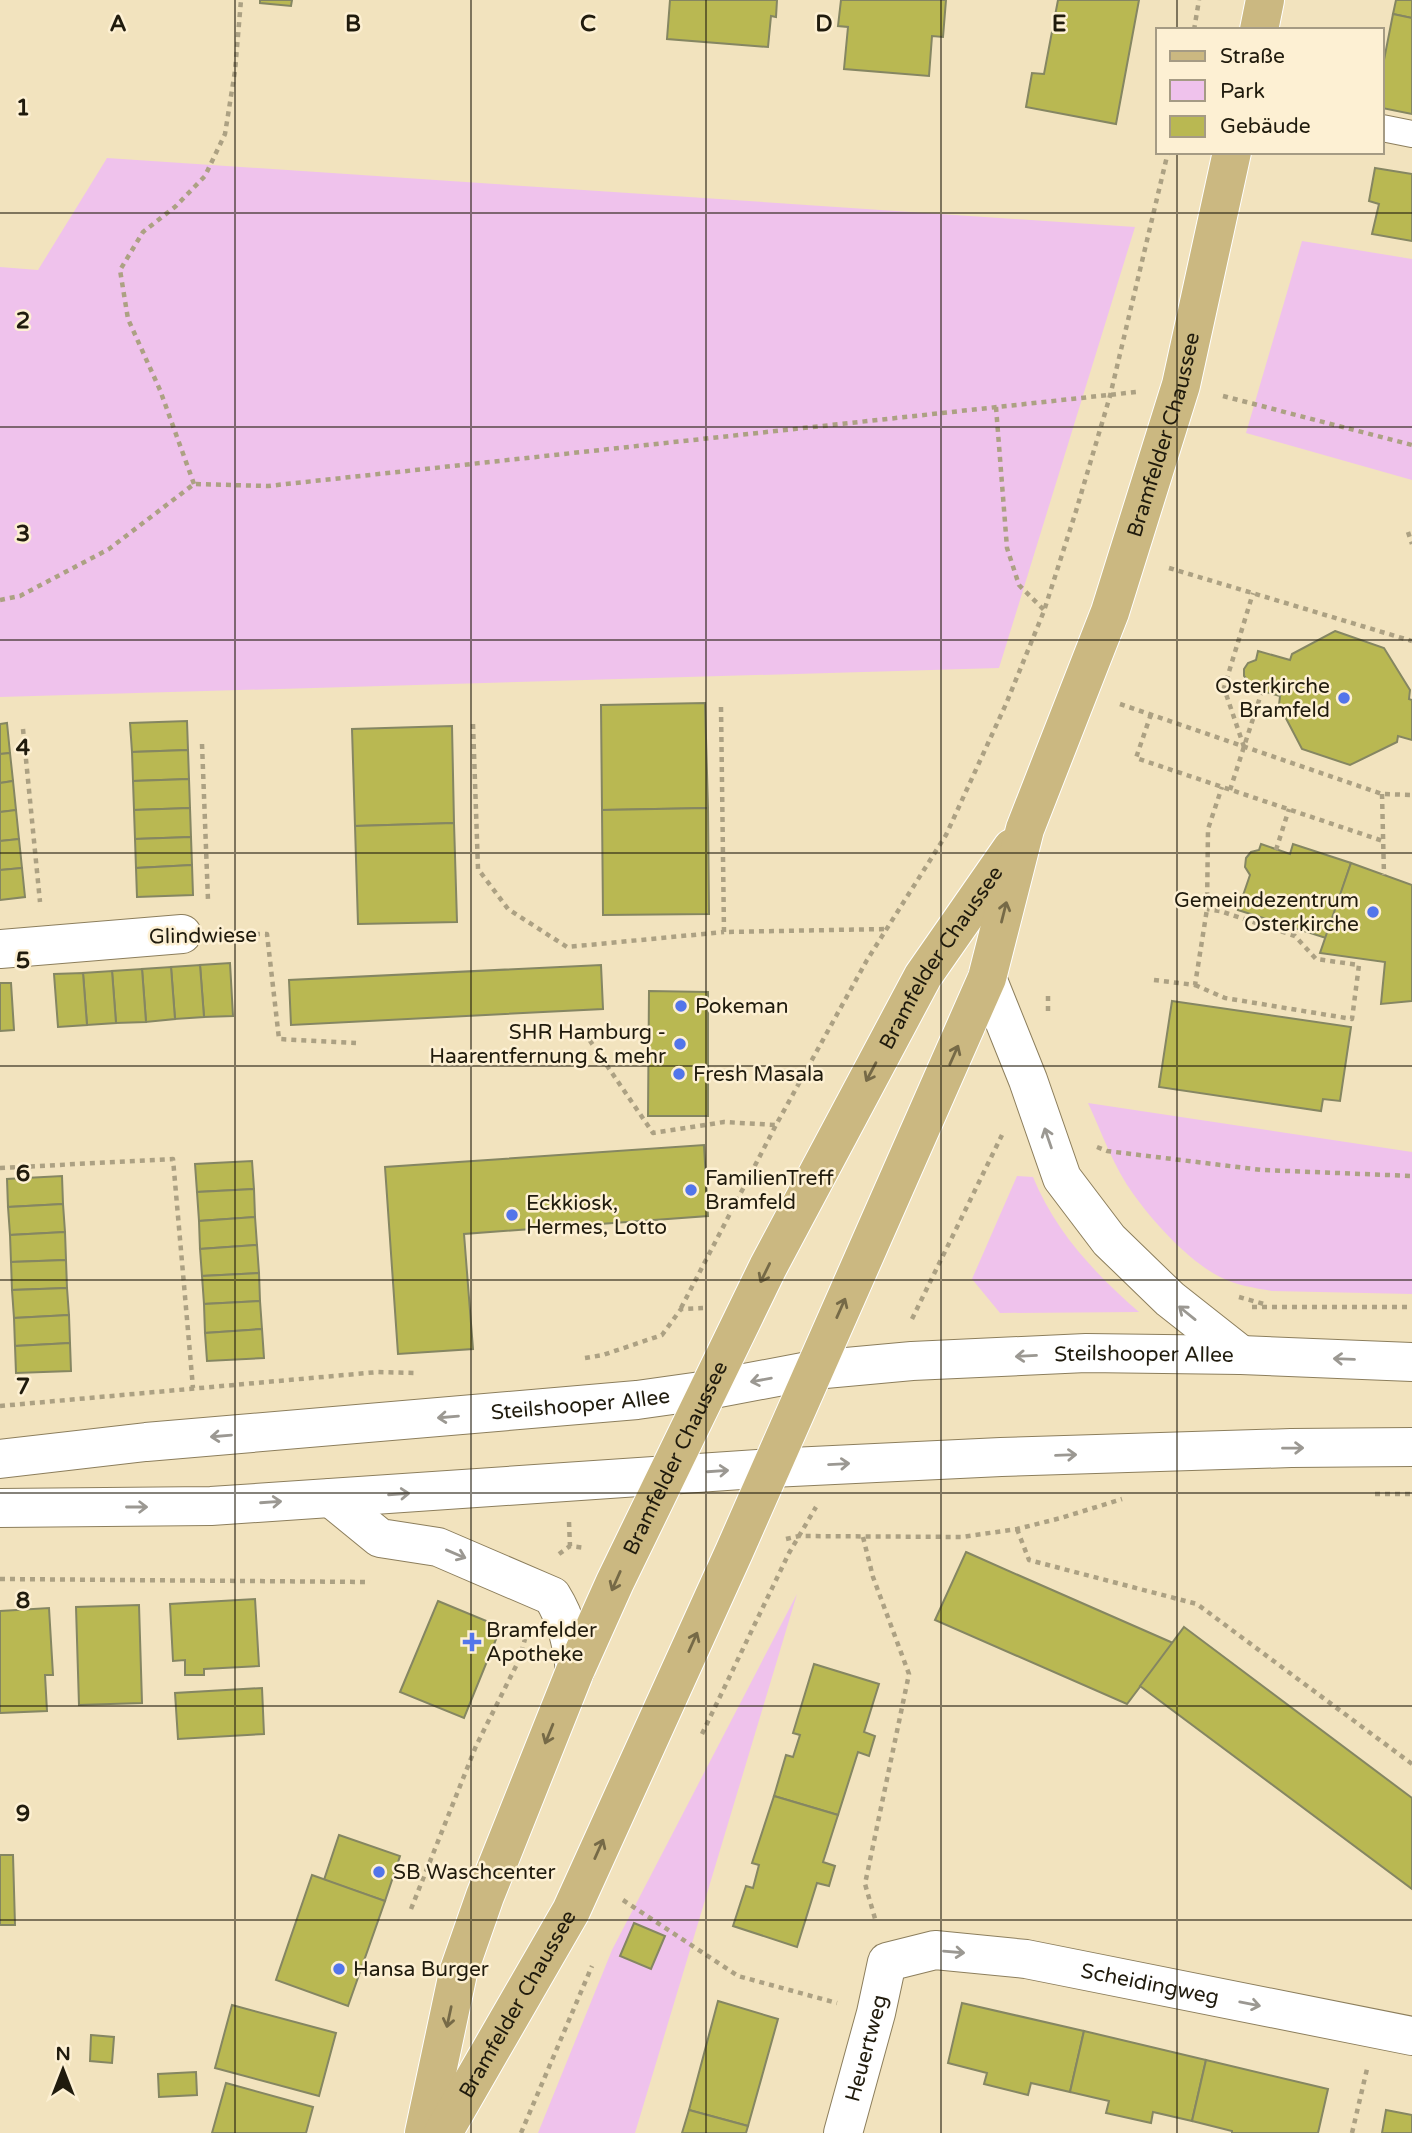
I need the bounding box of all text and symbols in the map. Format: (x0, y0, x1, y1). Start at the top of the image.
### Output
text: A (109, 10, 127, 38)
text: B (345, 10, 361, 38)
text: C (580, 10, 596, 38)
text: D (815, 10, 833, 38)
text: E (1052, 10, 1066, 38)
legend (1156, 28, 1384, 154)
text: Straße (1220, 44, 1285, 69)
text: Park (1220, 79, 1265, 104)
text: 1 (16, 94, 30, 122)
text: Gebäude (1220, 114, 1311, 139)
text: 2 (16, 307, 30, 335)
street label: Bramfelder Chaussee (1122, 330, 1205, 540)
text: 3 (16, 520, 30, 548)
place label: Osterkirche Bramfeld (1215, 674, 1330, 723)
marker: Osterkirche Bramfeld (1336, 690, 1352, 706)
text: 4 (16, 734, 31, 762)
street label: Bramfelder Chaussee (874, 861, 1008, 1054)
place label: Gemeindezentrum Osterkirche (1174, 888, 1359, 937)
one-way arrow (998, 901, 1011, 924)
marker: Gemeindezentrum Osterkirche (1365, 904, 1381, 920)
street label: Glindwiese (149, 923, 257, 949)
text: 5 (16, 947, 30, 975)
place label: Pokeman (695, 994, 789, 1019)
marker: Pokeman (673, 998, 689, 1014)
place label: SHR Hamburg - Haarentfernung & mehr (429, 1020, 666, 1069)
marker: SHR Hamburg - Haarentfernung & mehr (672, 1036, 688, 1052)
one-way arrow (948, 1045, 961, 1066)
place label: Fresh Masala (693, 1062, 824, 1087)
one-way arrow (864, 1062, 878, 1082)
marker: Fresh Masala (671, 1066, 687, 1082)
one-way arrow (1041, 1127, 1054, 1149)
text: 6 (16, 1160, 30, 1188)
place label: FamilienTreff Bramfeld (705, 1166, 834, 1215)
marker: FamilienTreff Bramfeld (683, 1182, 699, 1198)
place label: Eckkiosk, Hermes, Lotto (526, 1191, 667, 1240)
marker: Eckkiosk, Hermes, Lotto (504, 1207, 520, 1223)
one-way arrow (757, 1262, 771, 1283)
one-way arrow (835, 1298, 849, 1319)
one-way arrow (1179, 1306, 1197, 1321)
street label: Steilshooper Allee (1054, 1340, 1234, 1367)
one-way arrow (1015, 1349, 1038, 1362)
one-way arrow (1333, 1352, 1356, 1366)
street label: Bramfelder Chaussee (618, 1357, 733, 1559)
text: 7 (16, 1373, 30, 1401)
one-way arrow (750, 1374, 773, 1387)
street label: Steilshooper Allee (490, 1383, 672, 1425)
one-way arrow (437, 1411, 459, 1424)
one-way arrow (210, 1430, 233, 1443)
one-way arrow (1282, 1441, 1305, 1455)
one-way arrow (1054, 1448, 1077, 1461)
one-way arrow (827, 1458, 850, 1471)
one-way arrow (707, 1465, 730, 1478)
one-way arrow (387, 1487, 410, 1500)
one-way arrow (259, 1495, 282, 1508)
one-way arrow (126, 1500, 149, 1514)
one-way arrow (445, 1549, 467, 1562)
one-way arrow (608, 1570, 621, 1591)
text: 8 (16, 1587, 30, 1615)
place label: Bramfelder Apotheke (486, 1618, 597, 1667)
one-way arrow (687, 1632, 700, 1653)
marker: Bramfelder Apotheke (464, 1634, 480, 1650)
one-way arrow (542, 1723, 555, 1744)
text: 9 (16, 1800, 30, 1828)
one-way arrow (593, 1839, 606, 1860)
place label: SB Waschcenter (393, 1860, 556, 1885)
marker: SB Waschcenter (371, 1864, 387, 1880)
street label: Bramfelder Chaussee (454, 1906, 581, 2102)
one-way arrow (942, 1946, 965, 1959)
place label: Hansa Burger (353, 1957, 489, 1982)
street label: Scheidingweg (1079, 1958, 1221, 2010)
marker: Hansa Burger (331, 1961, 347, 1977)
street label: Heuertweg (840, 1992, 892, 2104)
one-way arrow (1238, 1998, 1261, 2011)
one-way arrow (441, 2005, 455, 2028)
north arrow (28, 2035, 98, 2105)
text: N (55, 2043, 71, 2065)

